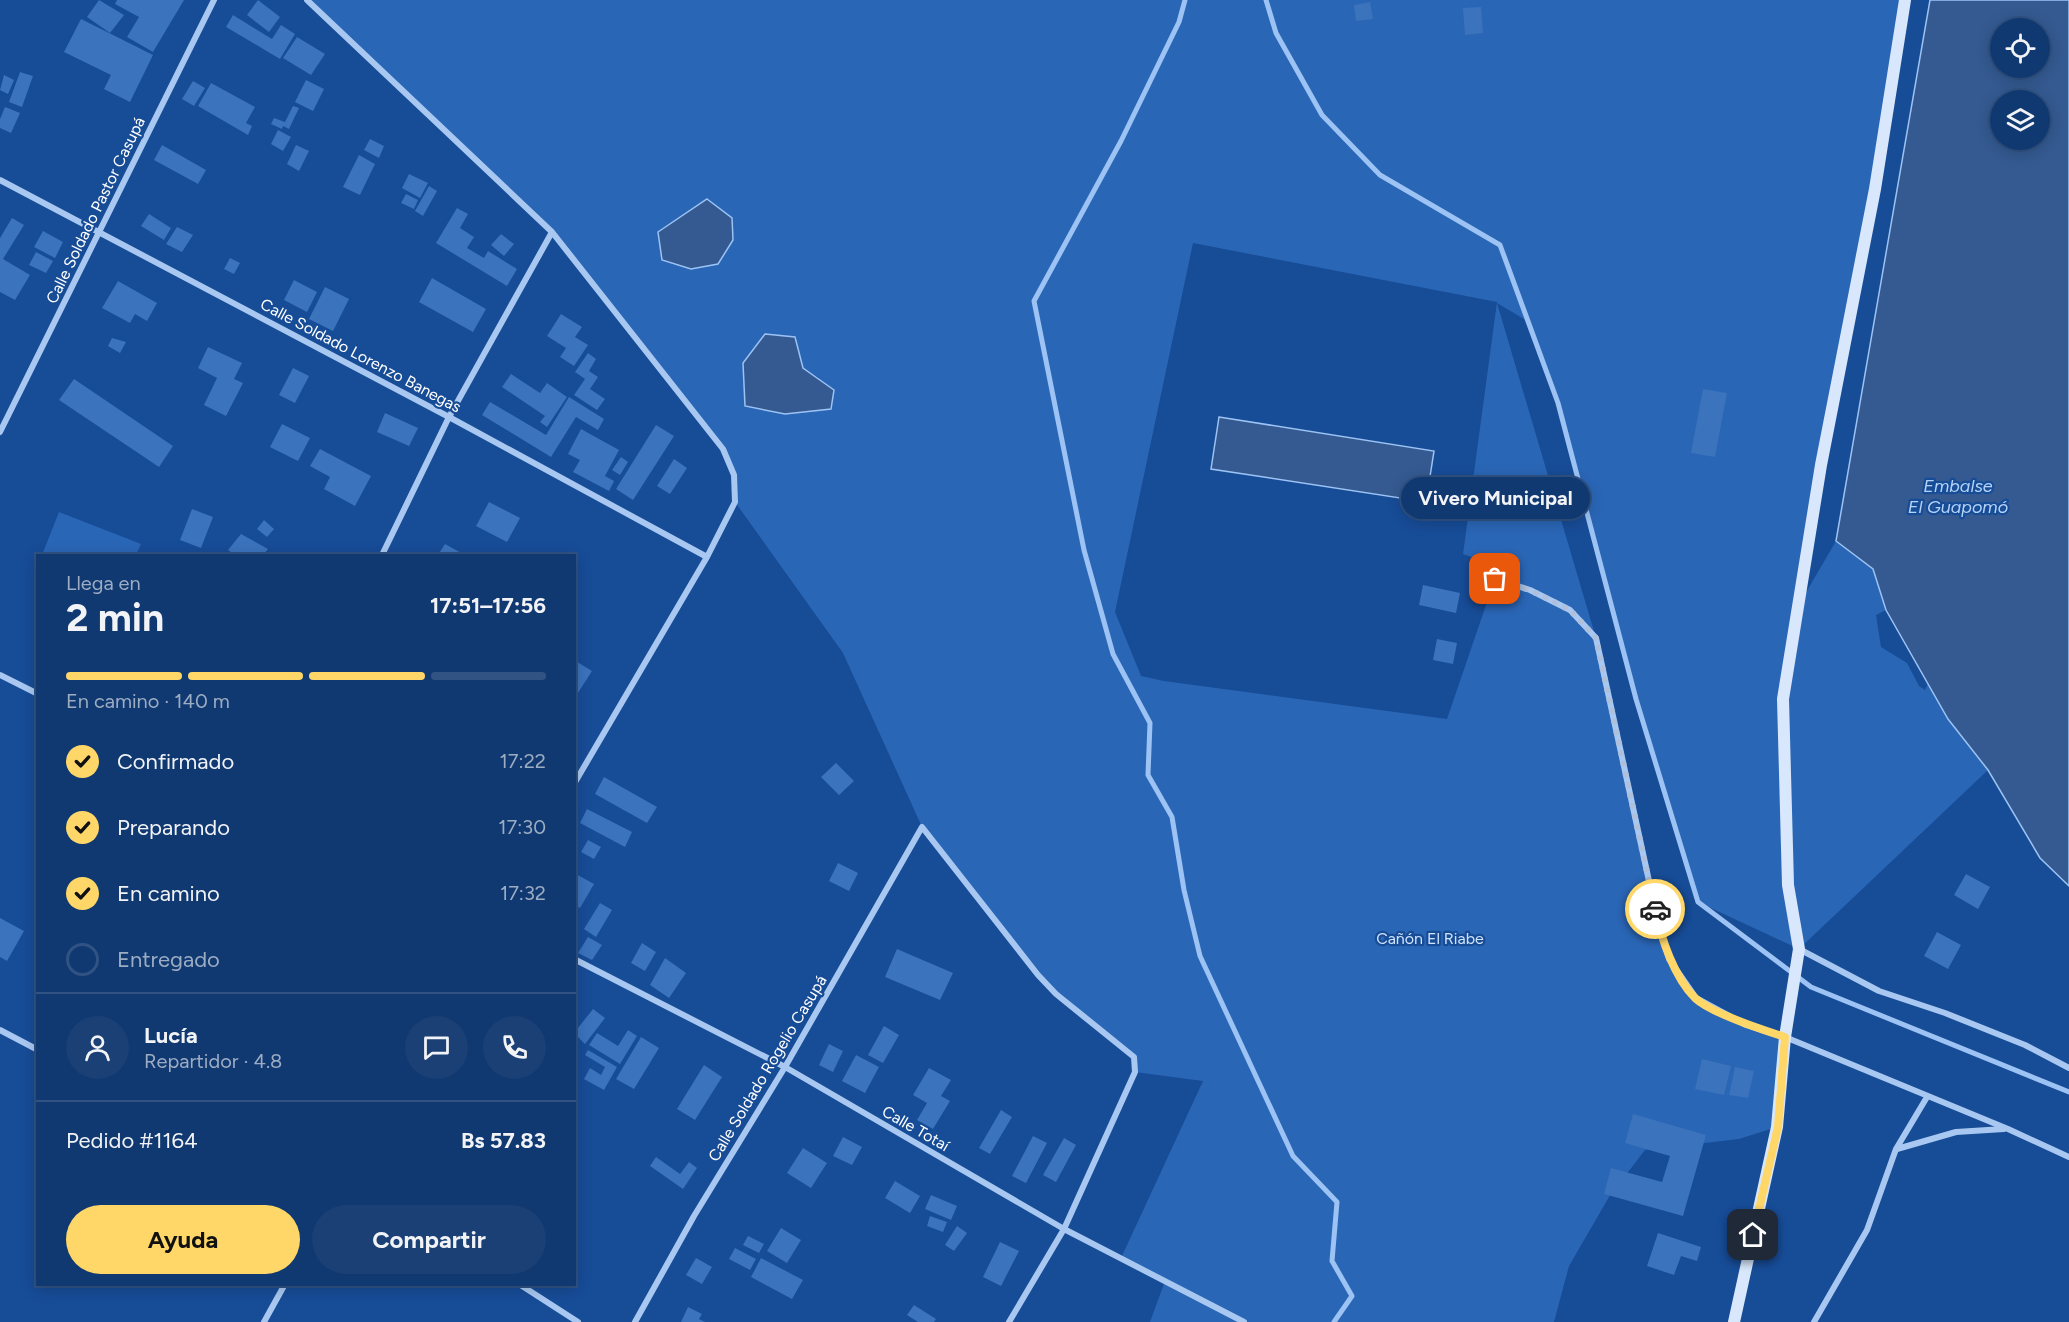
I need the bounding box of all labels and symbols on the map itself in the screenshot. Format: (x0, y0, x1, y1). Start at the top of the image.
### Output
street label: Calle Soldado Pastor Casupá (42, 114, 149, 307)
street label: Calle Soldado Lorenzo Banegas (257, 294, 464, 417)
water label: Embalse El Guapomó (1908, 475, 2008, 518)
callout: Vivero Municipal (1400, 477, 1589, 519)
pin (1469, 553, 1520, 604)
courier (1625, 879, 1685, 939)
park label: Cañón El Riabe (1376, 929, 1484, 948)
street label: Calle Soldado Rogelio Casupá (704, 972, 831, 1165)
street label: Calle Totaí (879, 1102, 954, 1156)
pin (1727, 1209, 1778, 1260)

